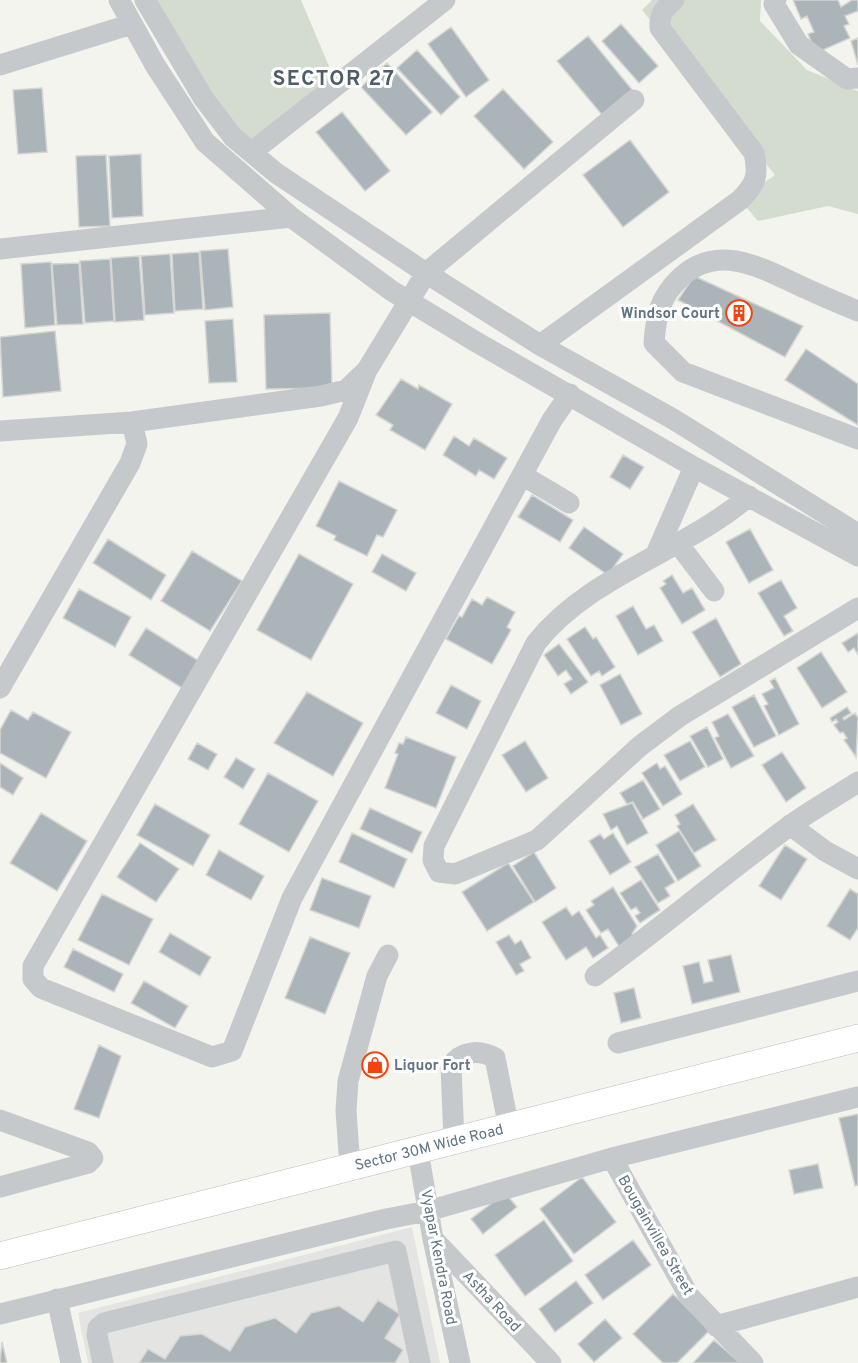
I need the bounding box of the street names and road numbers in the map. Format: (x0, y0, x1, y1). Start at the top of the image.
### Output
street label: Sector 30M Wide Road (353, 1121, 506, 1176)
street label: Bougainvillea Street (613, 1172, 697, 1299)
street label: Vyapar Kendra Road (415, 1188, 460, 1327)
street label: Astha Road (458, 1267, 524, 1337)

